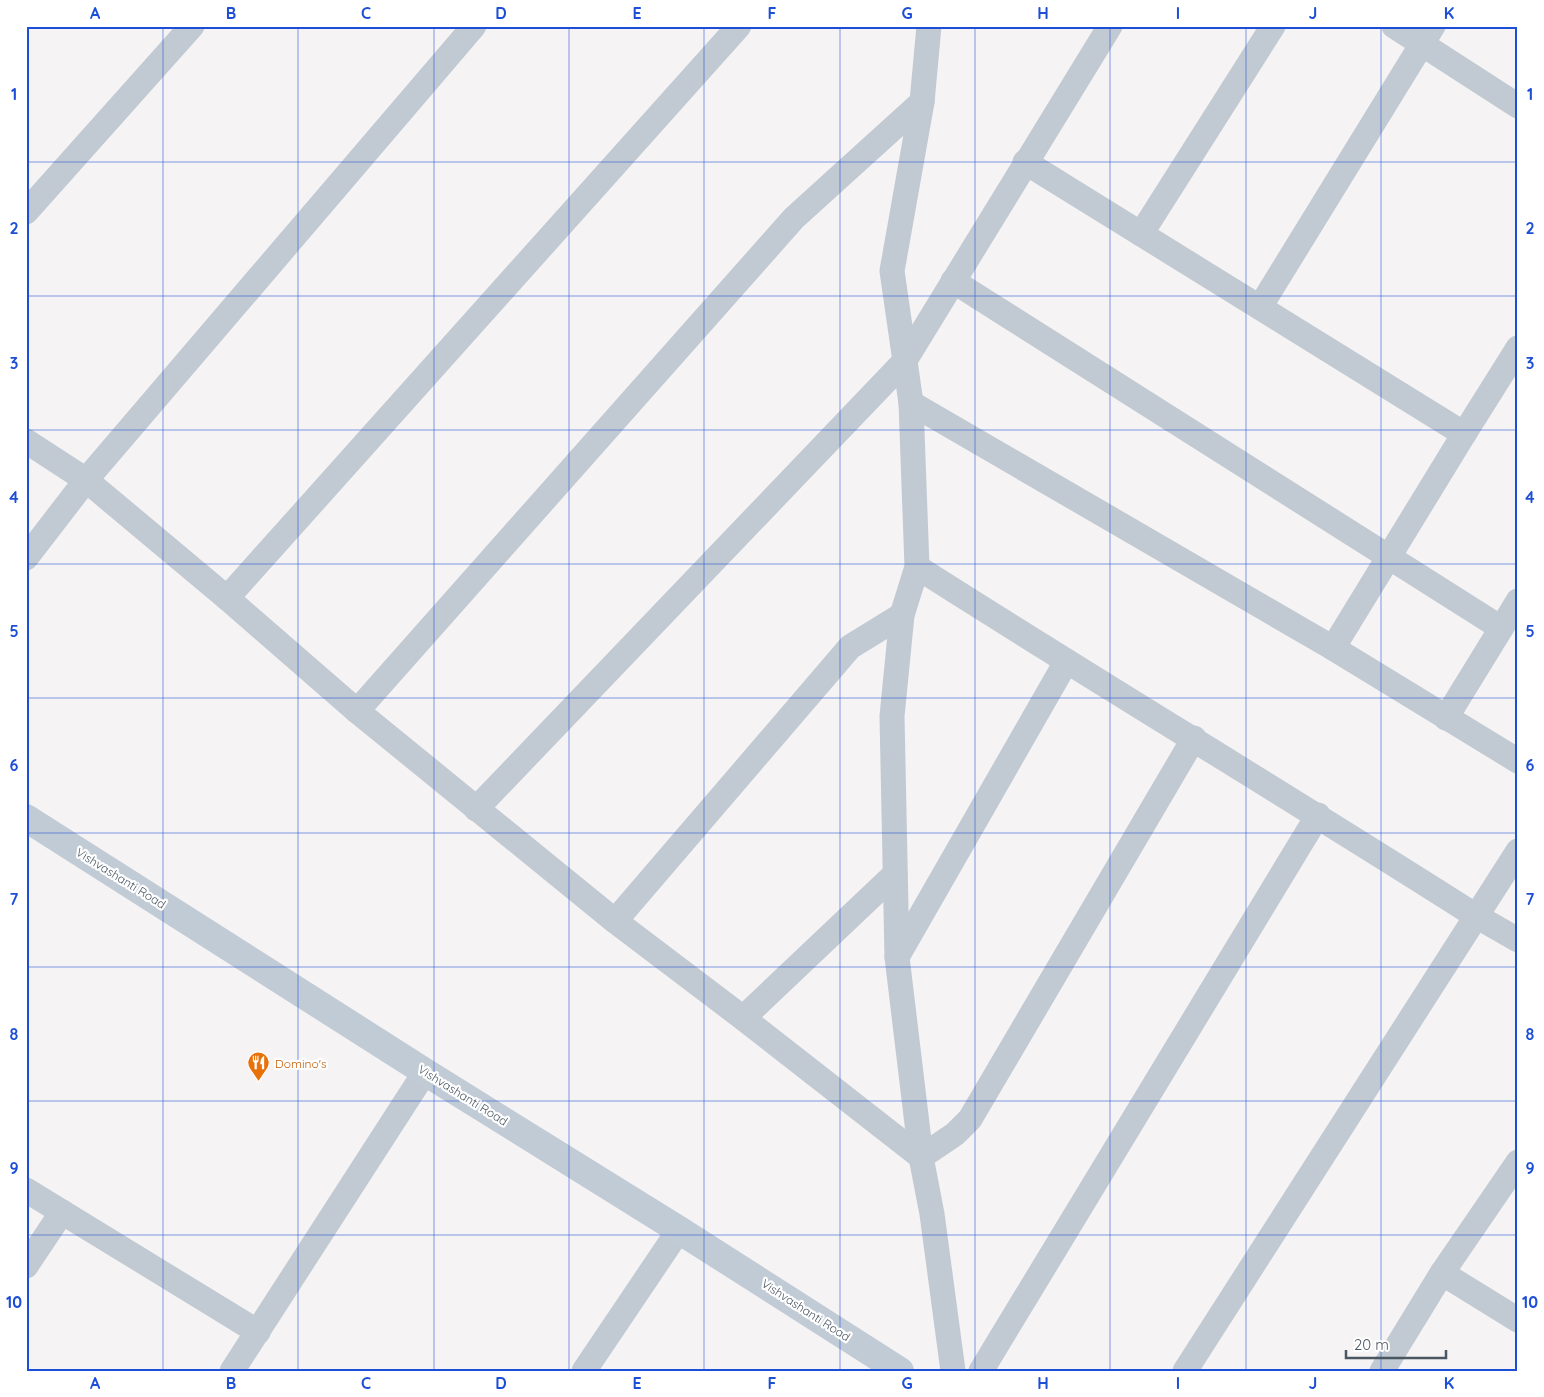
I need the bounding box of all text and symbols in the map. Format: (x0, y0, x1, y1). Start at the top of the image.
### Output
text: A (90, 3, 101, 23)
text: B (226, 3, 236, 23)
text: C (361, 3, 371, 23)
text: D (495, 3, 507, 23)
text: E (632, 3, 642, 23)
text: F (768, 3, 777, 23)
text: G (901, 3, 913, 23)
text: H (1037, 3, 1049, 23)
text: I (1176, 3, 1180, 23)
text: J (1309, 3, 1317, 23)
text: K (1444, 3, 1454, 23)
text: 1 (11, 84, 17, 104)
text: 1 (1527, 84, 1533, 104)
text: 2 (9, 218, 19, 238)
text: 2 (1525, 218, 1535, 238)
text: 3 (10, 353, 18, 373)
text: 3 (1526, 353, 1534, 373)
text: 4 (9, 487, 19, 507)
text: 4 (1525, 487, 1535, 507)
text: 5 (9, 621, 19, 641)
text: 5 (1525, 621, 1535, 641)
text: 6 (10, 755, 19, 775)
text: 6 (1526, 755, 1535, 775)
street label: Vishvashanti Road (73, 844, 169, 912)
text: 7 (10, 889, 19, 909)
text: 7 (1526, 889, 1535, 909)
text: 8 (10, 1024, 19, 1044)
text: 8 (1526, 1024, 1535, 1044)
restaurant icon: Domino's (247, 1051, 271, 1082)
place label: Domino's (275, 1056, 327, 1071)
street label: Vishvashanti Road (415, 1061, 511, 1129)
text: 9 (9, 1158, 19, 1178)
text: 9 (1525, 1158, 1535, 1178)
street label: Vishvashanti Road (759, 1276, 853, 1344)
text: 10 (6, 1292, 22, 1312)
text: 10 (1522, 1292, 1538, 1312)
scale bar (1346, 1327, 1446, 1359)
text: 20 m (1354, 1335, 1389, 1354)
text: A (90, 1373, 101, 1393)
text: B (226, 1373, 236, 1393)
text: C (361, 1373, 371, 1393)
text: D (495, 1373, 507, 1393)
text: E (632, 1373, 642, 1393)
text: F (768, 1373, 777, 1393)
text: G (901, 1373, 913, 1393)
text: H (1037, 1373, 1049, 1393)
text: I (1176, 1373, 1180, 1393)
text: J (1309, 1373, 1317, 1393)
text: K (1444, 1373, 1454, 1393)

